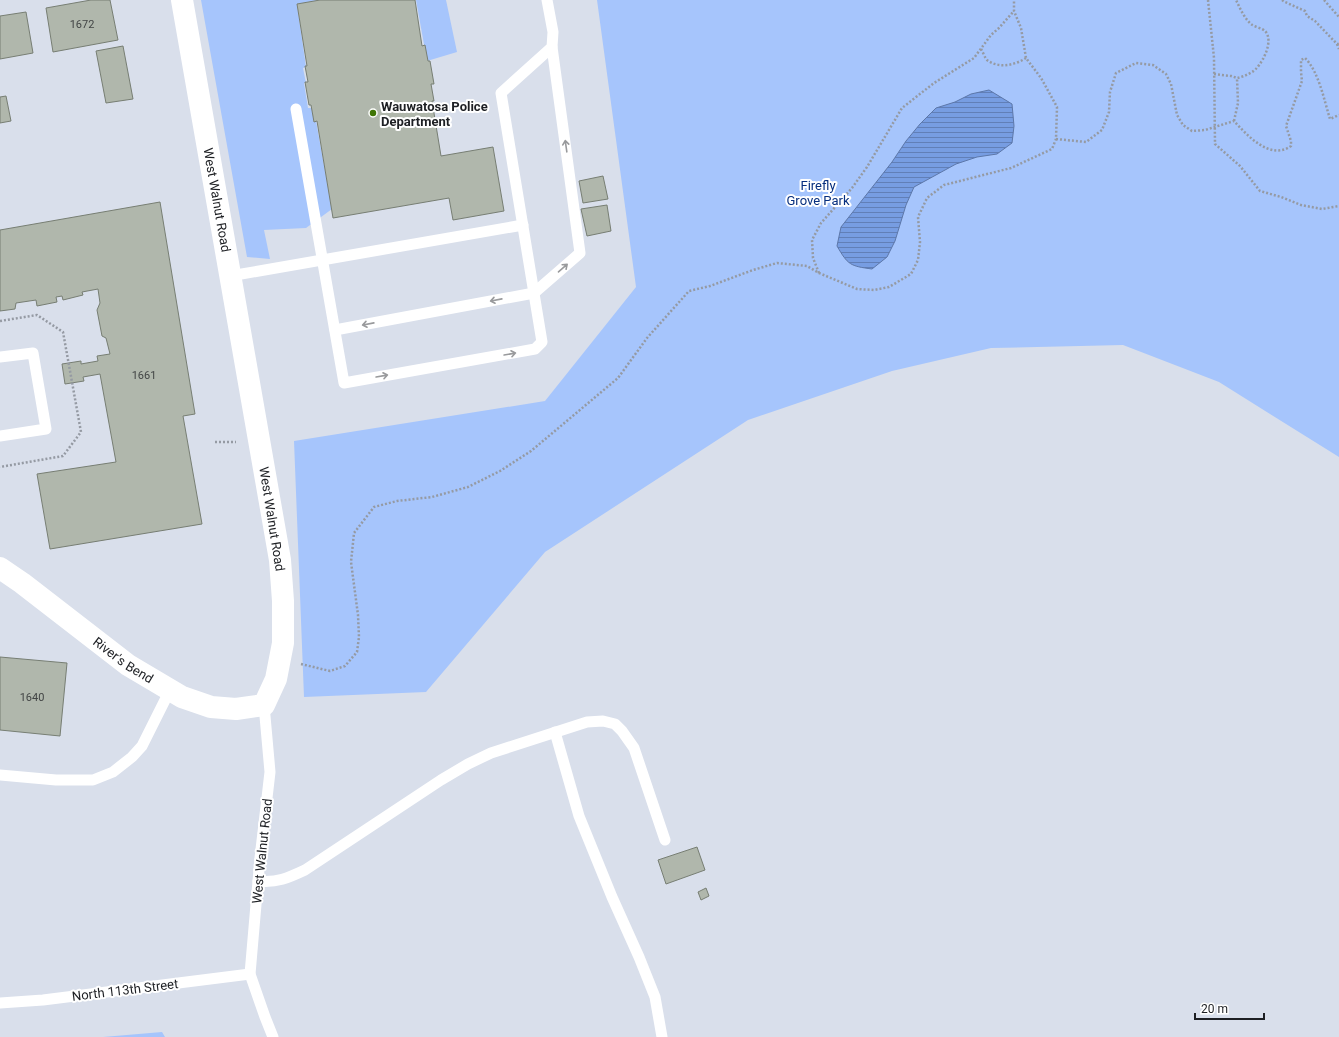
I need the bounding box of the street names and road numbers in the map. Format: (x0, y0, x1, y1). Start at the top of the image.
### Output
street label: West Walnut Road (200, 147, 234, 253)
street label: West Walnut Road (256, 466, 288, 572)
street label: River's Bend (90, 634, 156, 686)
street label: West Walnut Road (249, 798, 275, 904)
street label: North 113th Street (71, 976, 179, 1004)

